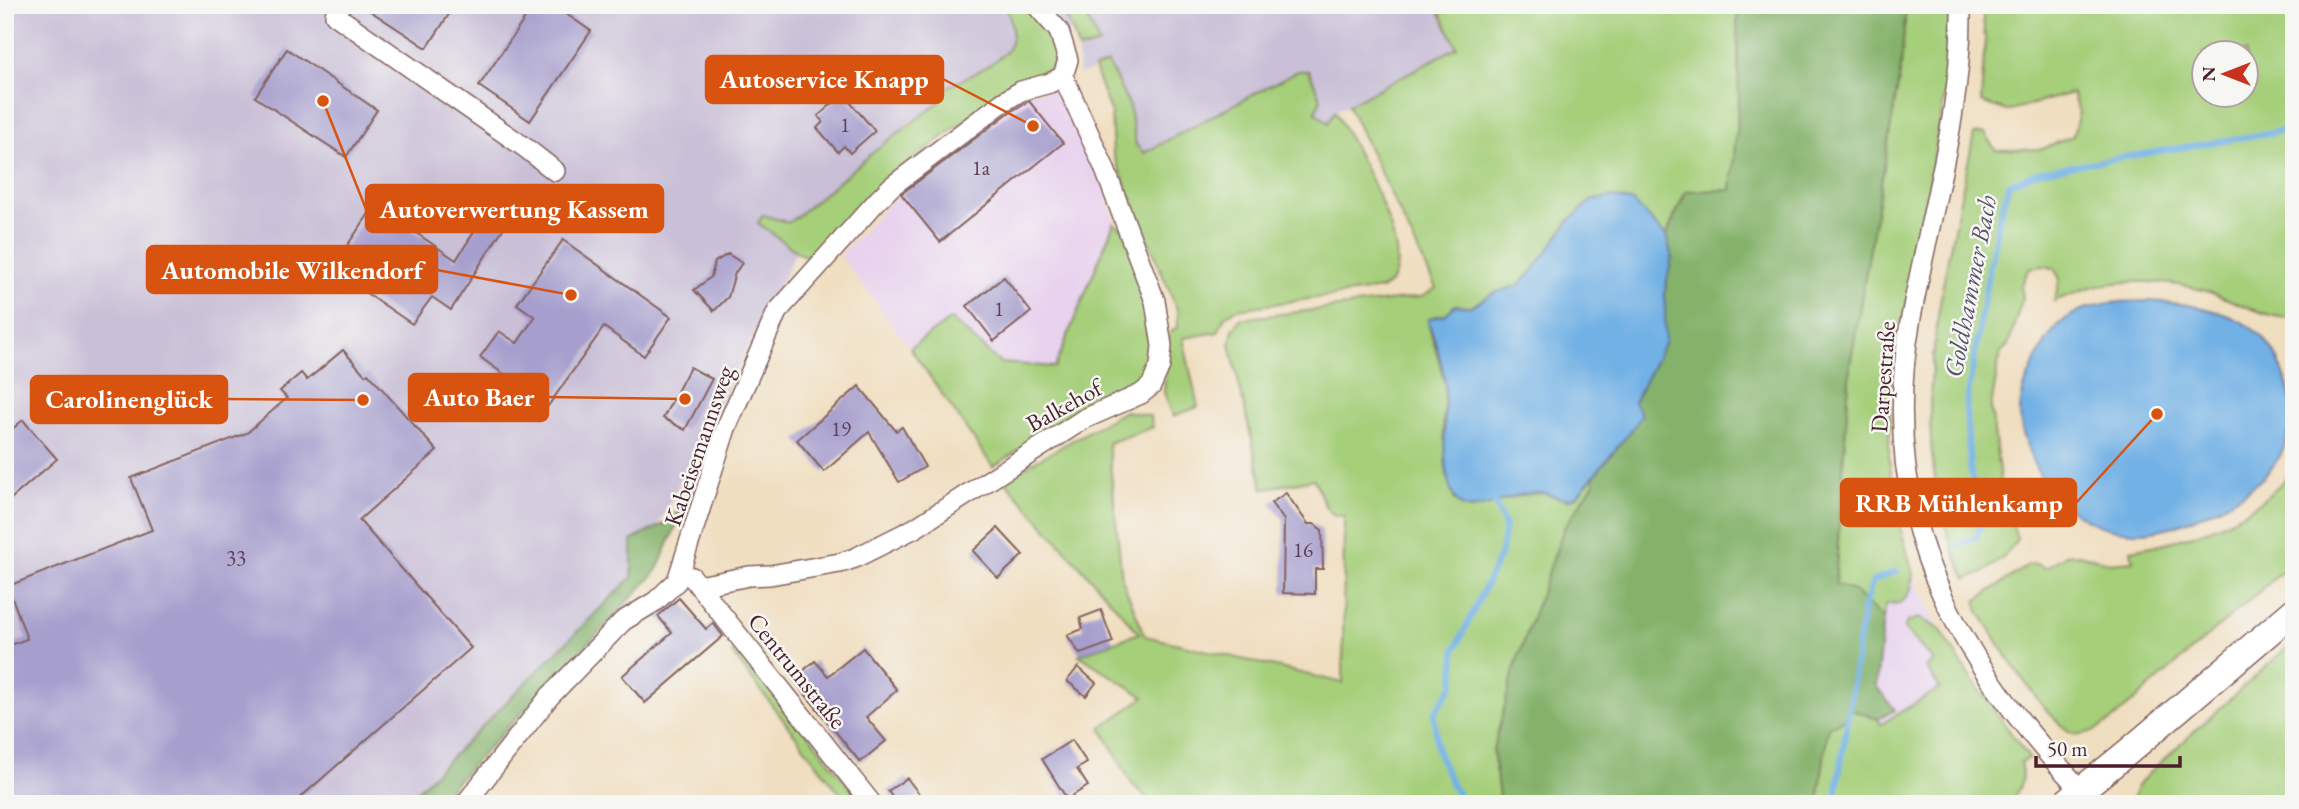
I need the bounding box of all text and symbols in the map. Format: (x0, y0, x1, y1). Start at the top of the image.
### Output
north arrow (2190, 38, 2260, 108)
callout: Autoservice Knapp (706, 56, 943, 103)
text: Autoservice Knapp (719, 62, 928, 96)
text: N (2196, 66, 2221, 82)
house number: 1 (840, 111, 850, 138)
house number: 1a (972, 154, 991, 181)
callout: Autoverwertung Kassem (366, 185, 663, 232)
text: Autoverwertung Kassem (378, 192, 649, 226)
water label: Goldhammer Bach (1936, 192, 2004, 380)
callout: Automobile Wilkendorf (147, 246, 437, 293)
text: Automobile Wilkendorf (160, 253, 427, 287)
house number: 1 (994, 295, 1004, 322)
street label: Darpestraße (1863, 320, 1902, 434)
street label: Kabeisemannsweg (657, 361, 741, 530)
street label: Balkehof (1020, 371, 1110, 439)
callout: Auto Baer (409, 374, 548, 421)
callout: Carolinenglück (31, 376, 227, 423)
text: Auto Baer (423, 380, 535, 414)
text: Carolinenglück (45, 382, 213, 416)
house number: 19 (831, 415, 851, 442)
callout: RRB Mühlenkamp (1841, 479, 2076, 526)
text: RRB Mühlenkamp (1855, 486, 2063, 520)
house number: 16 (1293, 536, 1313, 563)
house number: 33 (226, 544, 246, 571)
street label: Centrumstraße (741, 606, 854, 735)
scale bar (2036, 725, 2180, 769)
text: 50 m (2047, 735, 2088, 762)

